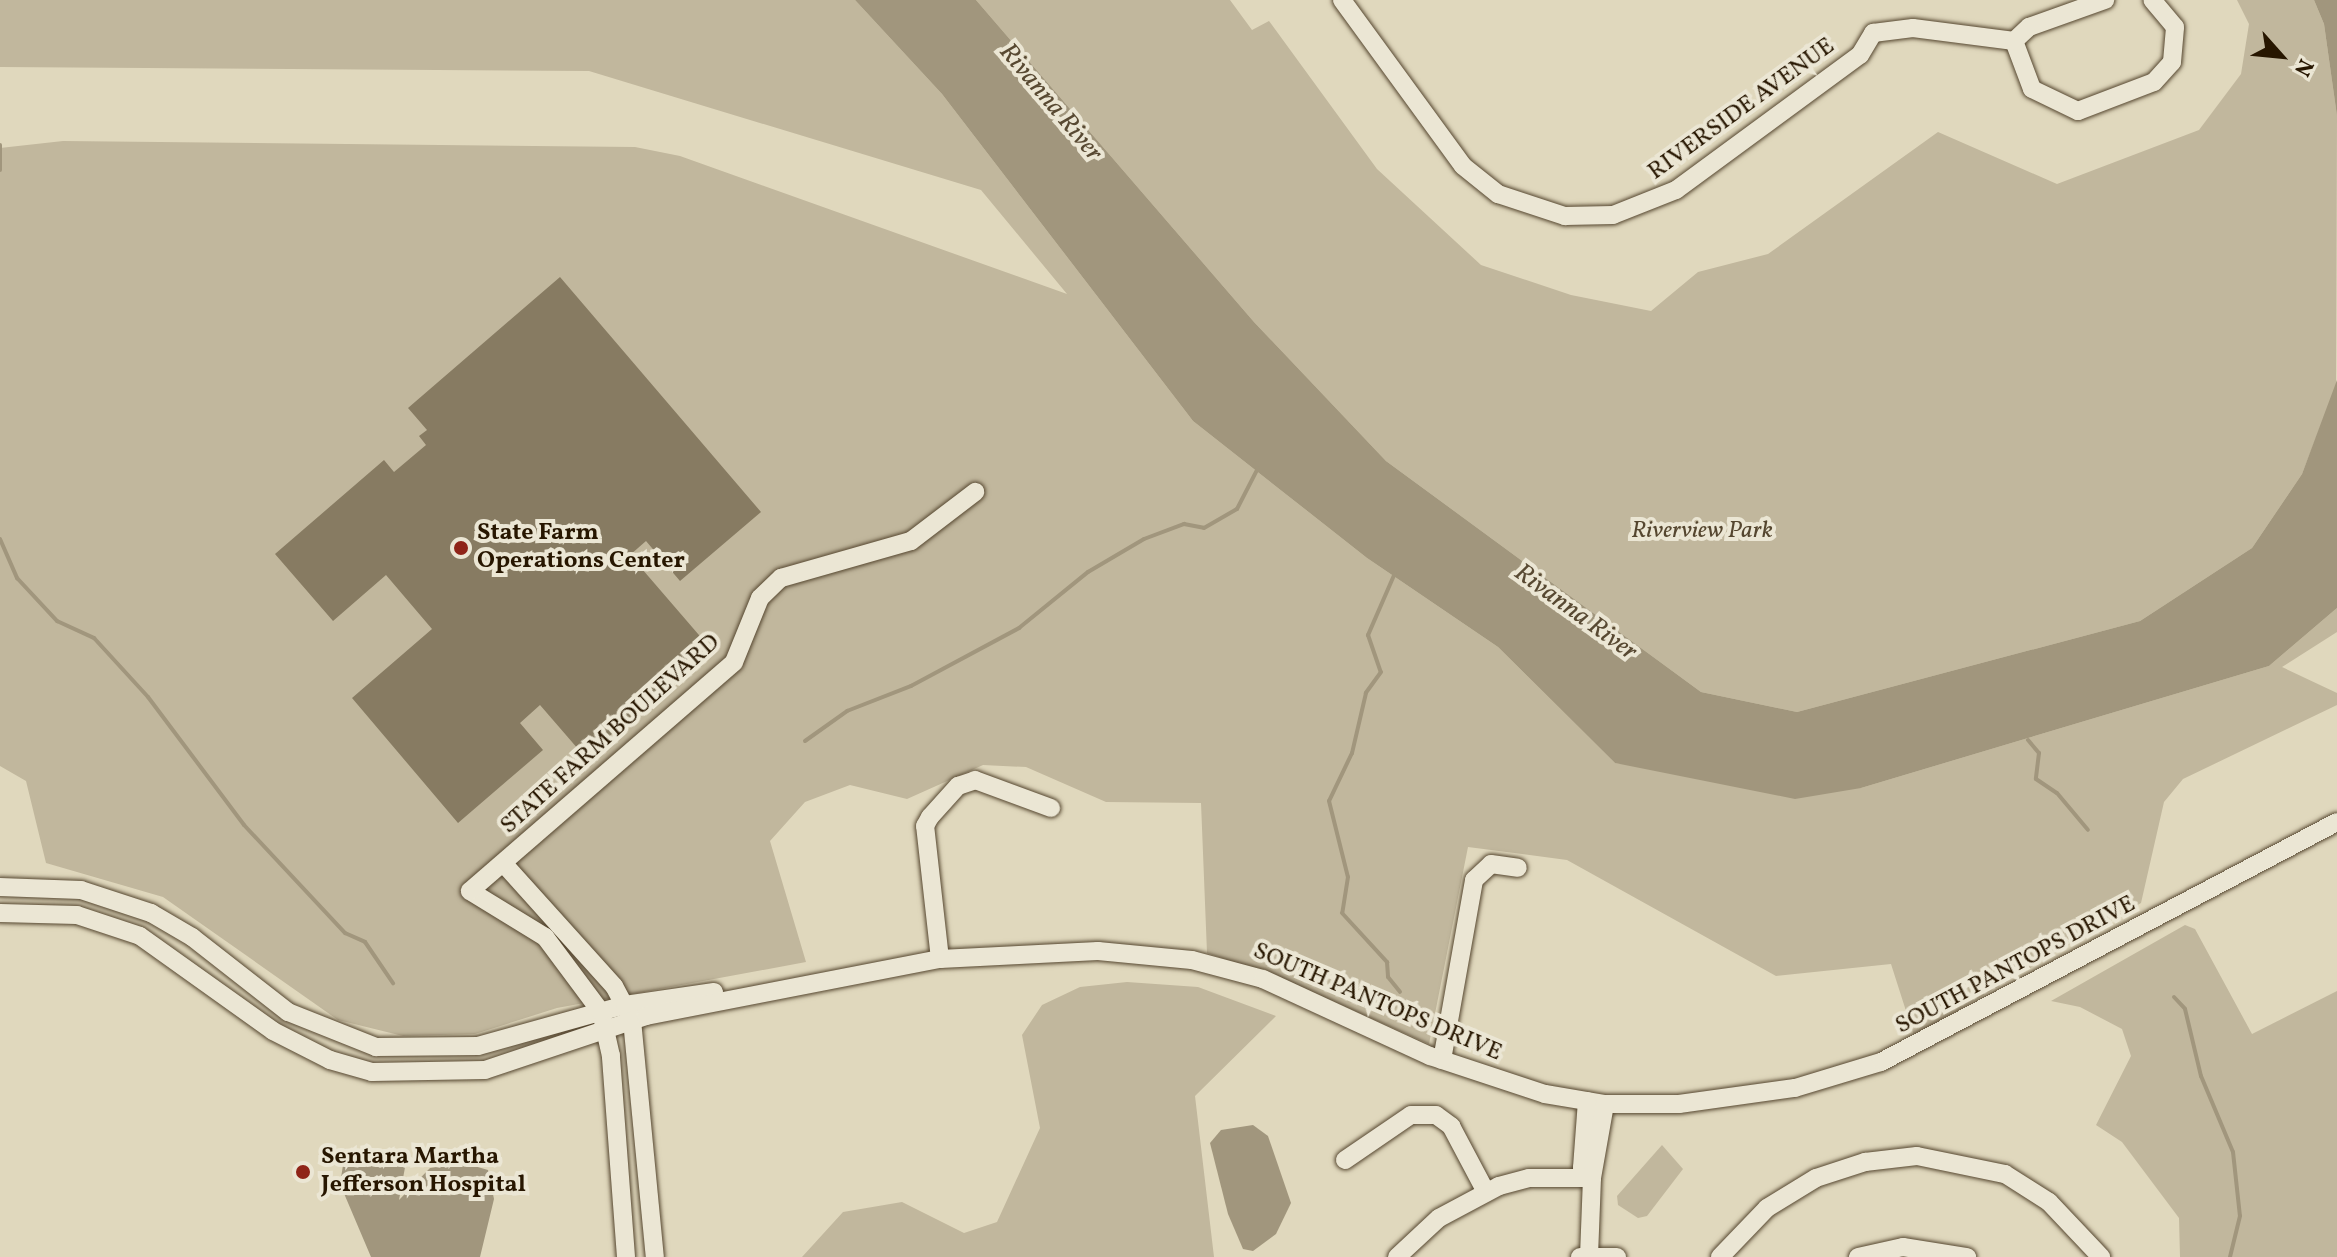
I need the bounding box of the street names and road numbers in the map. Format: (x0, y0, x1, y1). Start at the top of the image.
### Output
street label: RIVERSIDE AVENUE (1643, 33, 1841, 187)
street label: STATE FARM BOULEVARD (495, 629, 727, 841)
street label: SOUTH PANTOPS DRIVE (1891, 891, 2141, 1041)
street label: SOUTH PANTOPS DRIVE (1248, 938, 1506, 1068)

